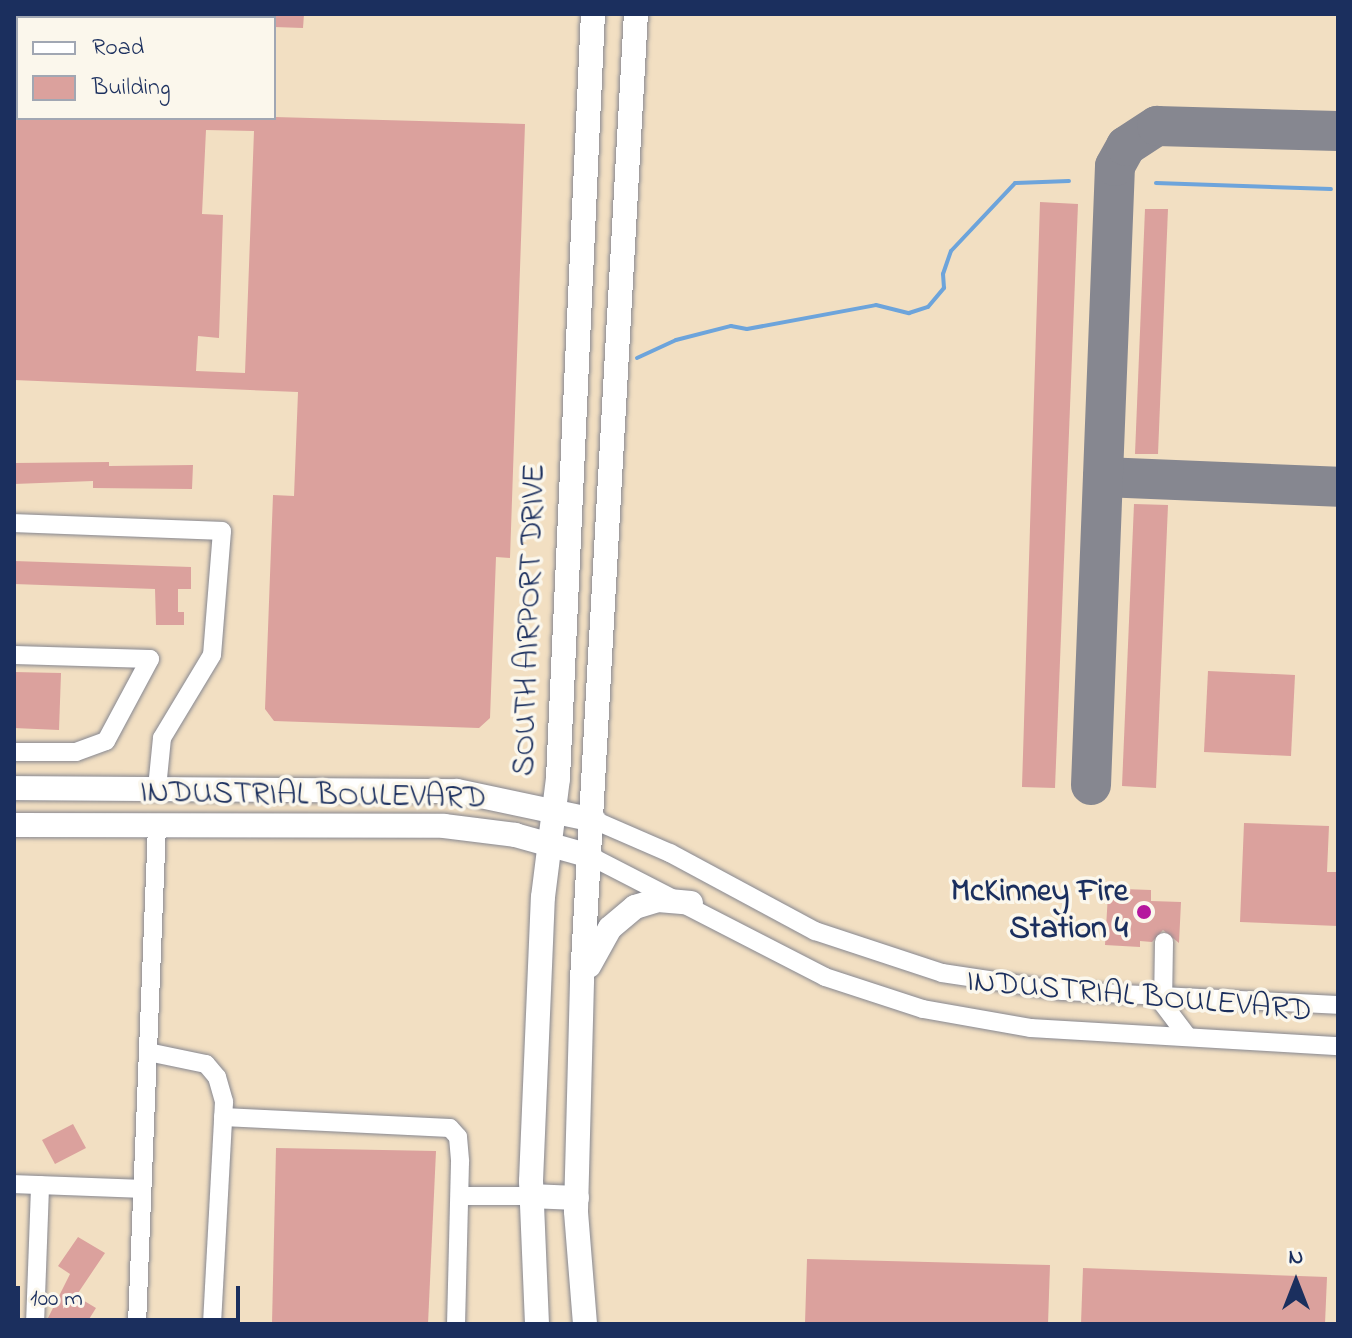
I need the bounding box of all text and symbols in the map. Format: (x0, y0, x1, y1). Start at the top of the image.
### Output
legend (16, 16, 276, 120)
text: Road (92, 31, 144, 66)
text: Building (92, 71, 171, 106)
street label: SOUTH AIRPORT DRIVE (506, 463, 556, 777)
street label: INDUSTRIAL BOULEVARD (139, 775, 487, 819)
place label: McKinney Fire Station 4 (951, 875, 1128, 950)
marker: McKinney Fire Station 4 (1135, 903, 1153, 921)
street label: INDUSTRIAL BOULEVARD (965, 964, 1313, 1032)
north arrow (1256, 1242, 1336, 1322)
text: N (1289, 1242, 1303, 1274)
scale bar (20, 1270, 244, 1320)
text: 100 m (30, 1282, 83, 1317)

